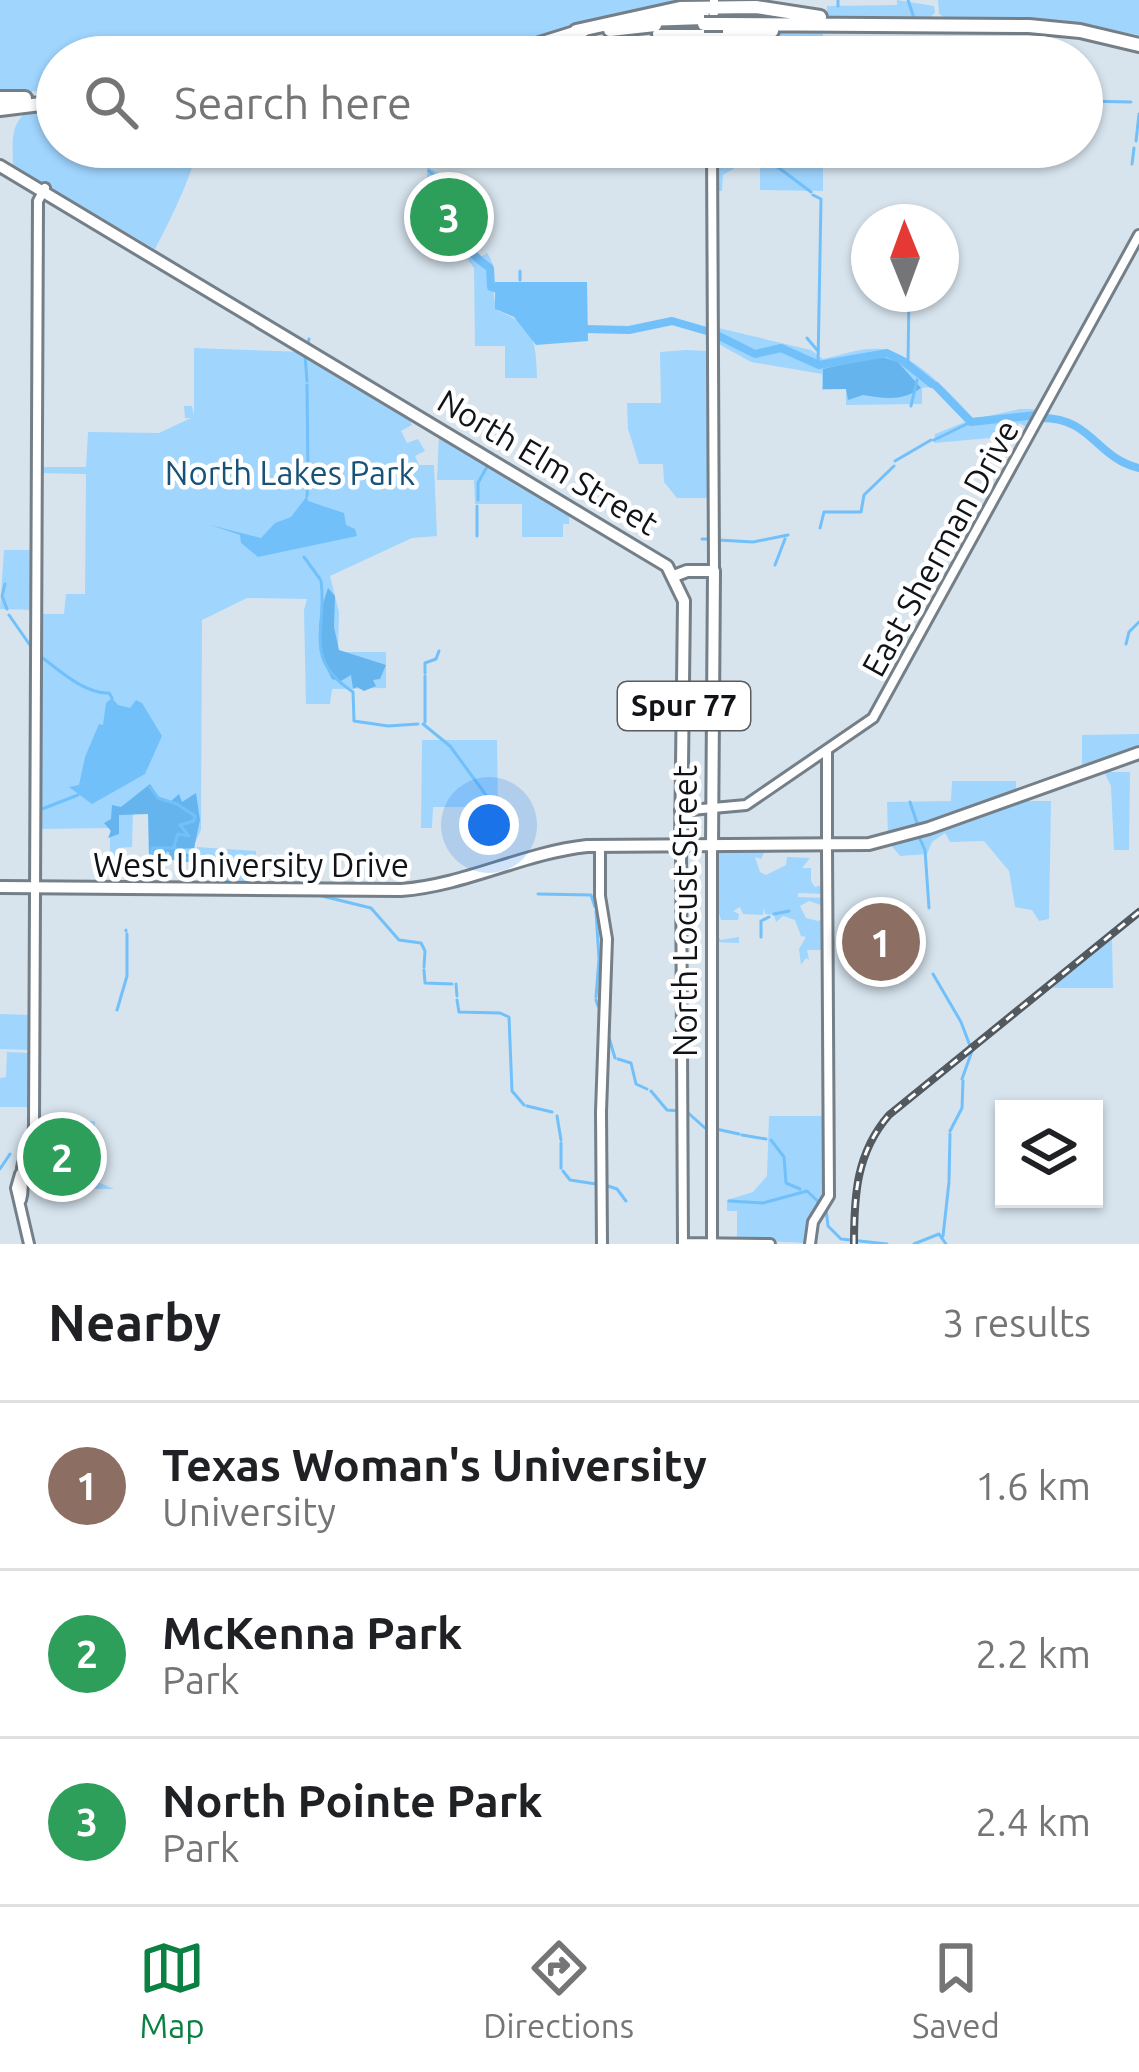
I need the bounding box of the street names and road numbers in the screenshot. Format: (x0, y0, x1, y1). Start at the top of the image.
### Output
street label: North Elm Street (432, 381, 665, 542)
street label: East Sherman Drive (854, 413, 1025, 682)
road number: Spur 77 (618, 682, 750, 730)
street label: North Locust Street (666, 765, 703, 1057)
street label: West University Drive (93, 846, 409, 883)

